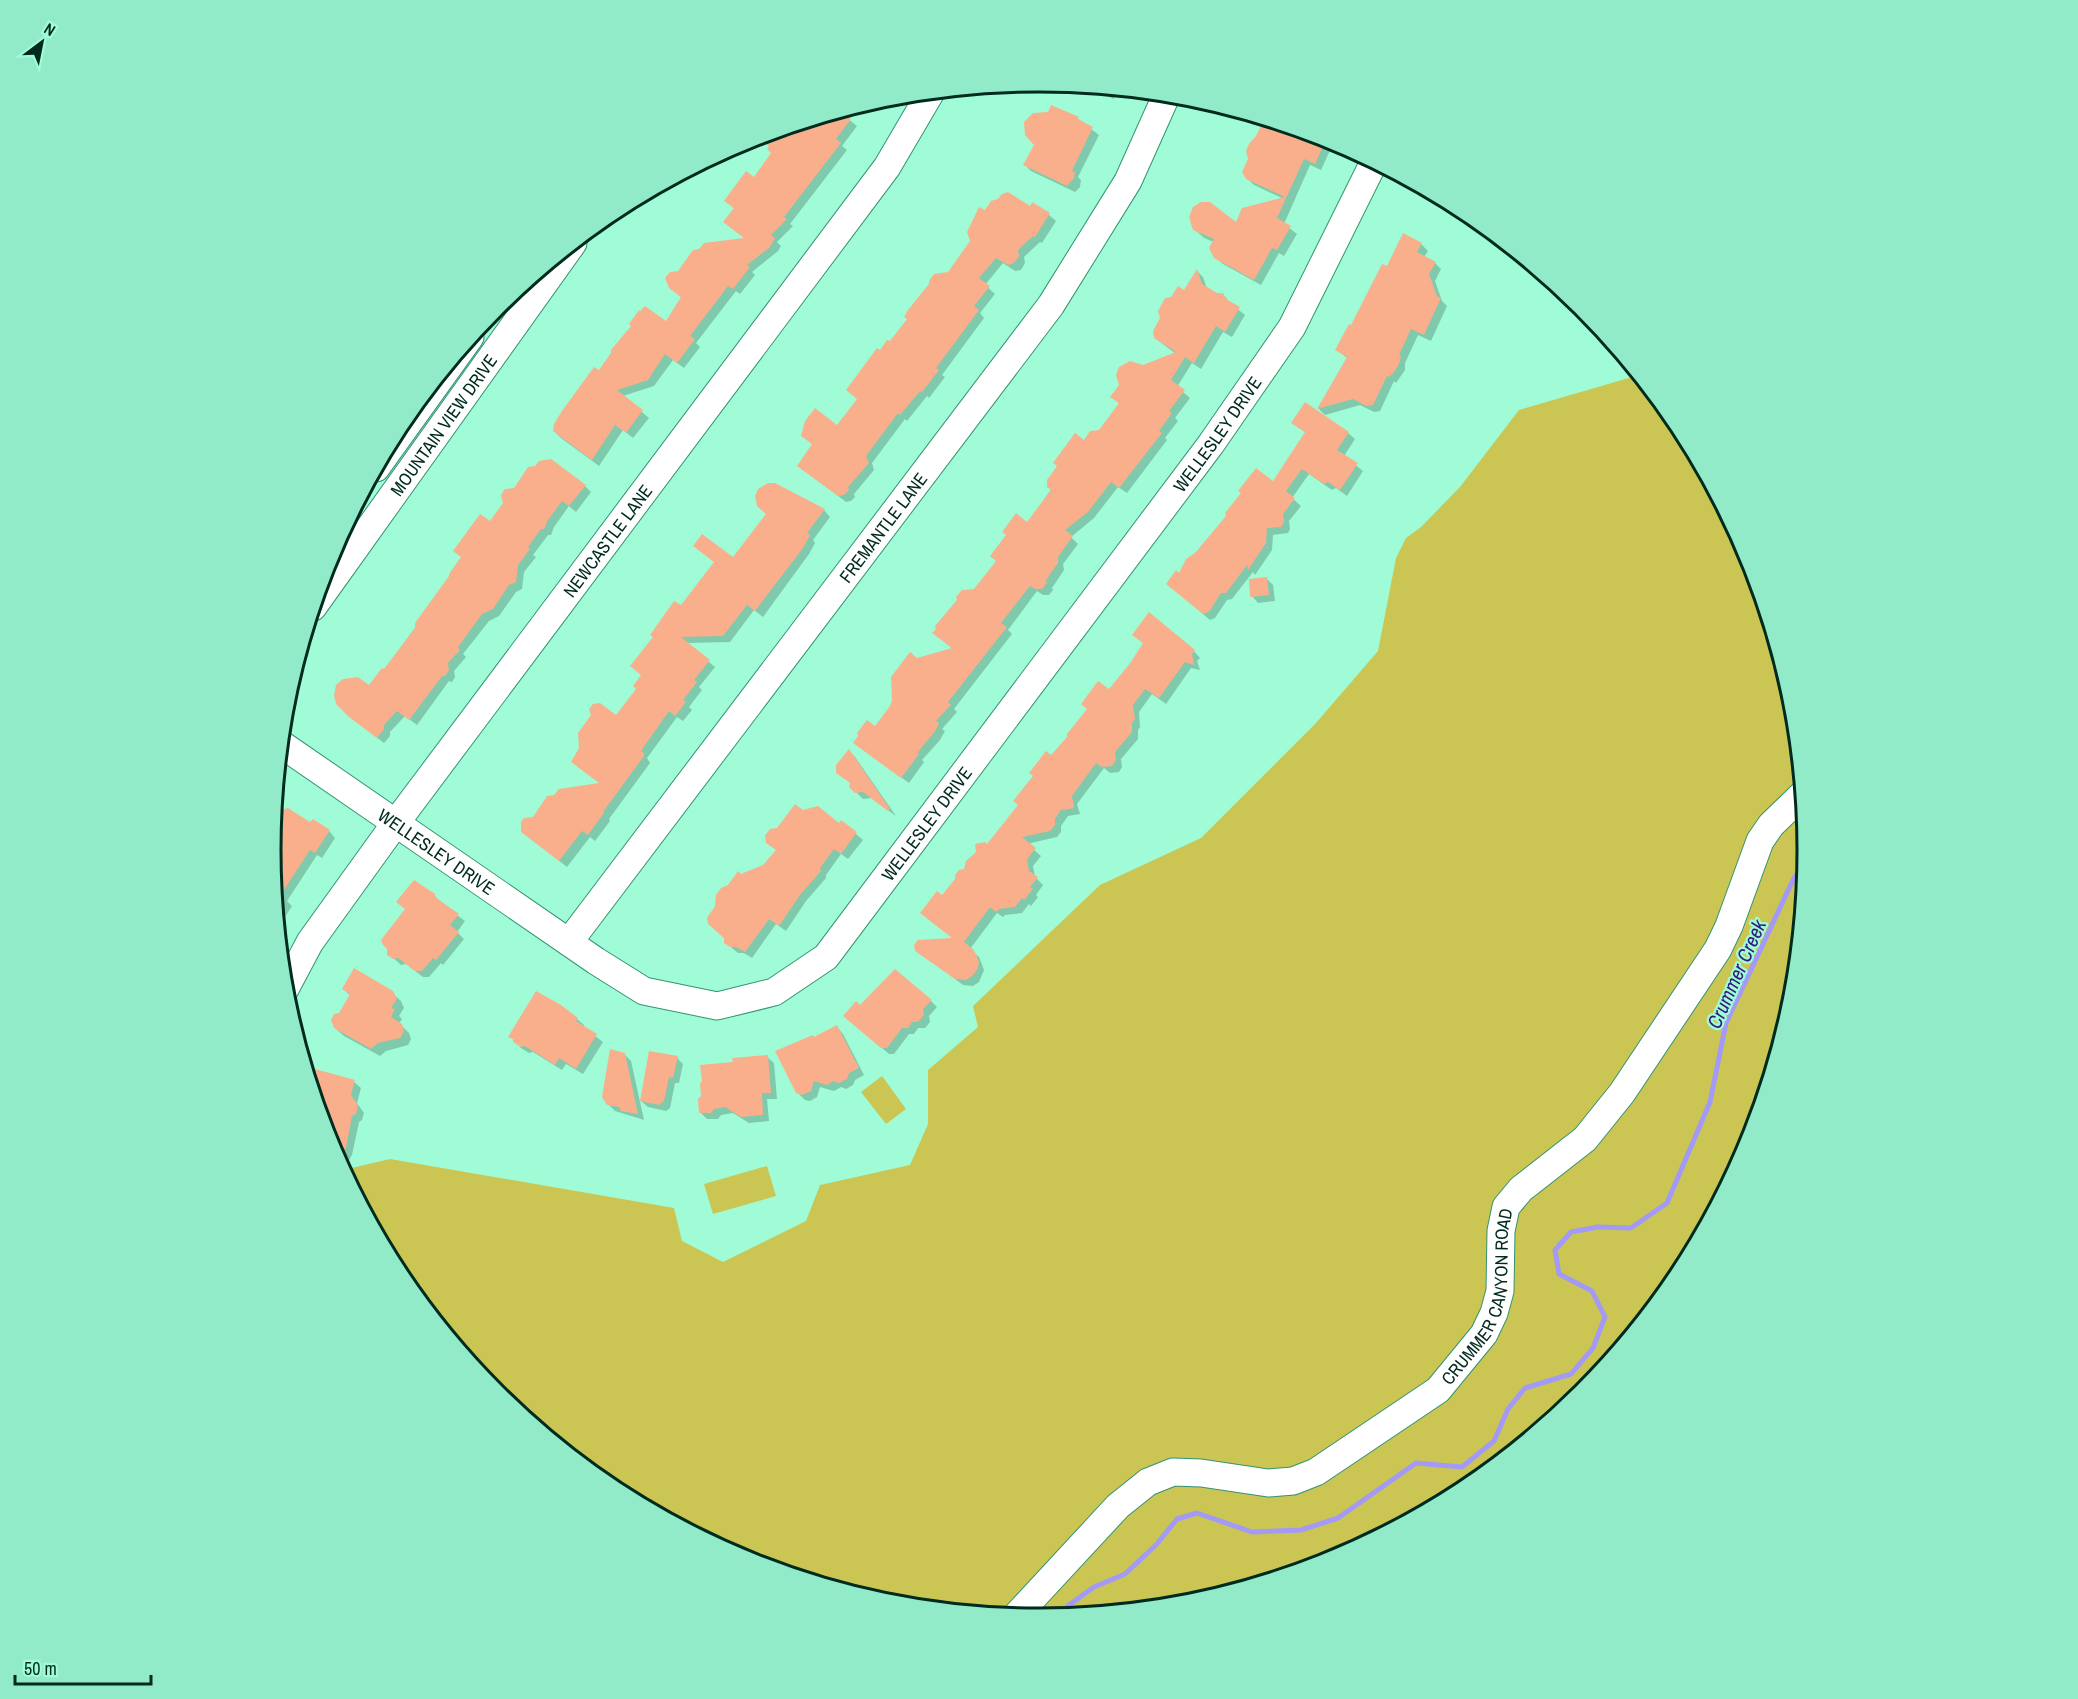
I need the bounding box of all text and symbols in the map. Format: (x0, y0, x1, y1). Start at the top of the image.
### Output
north arrow (12, 12, 72, 72)
text: N (40, 17, 60, 41)
street label: MOUNTAIN VIEW DRIVE (384, 349, 502, 501)
street label: WELLESLEY DRIVE (1167, 371, 1267, 497)
street label: FREMANTLE LANE (833, 467, 933, 588)
street label: NEWCASTLE LANE (557, 479, 658, 602)
street label: WELLESLEY DRIVE (875, 761, 977, 886)
street label: WELLESLEY DRIVE (373, 802, 500, 900)
water label: Crummer Creek (1700, 915, 1772, 1033)
street label: CRUMMER CANYON ROAD (1435, 1206, 1518, 1390)
scale bar (15, 1648, 152, 1686)
text: 50 m (24, 1656, 57, 1681)

